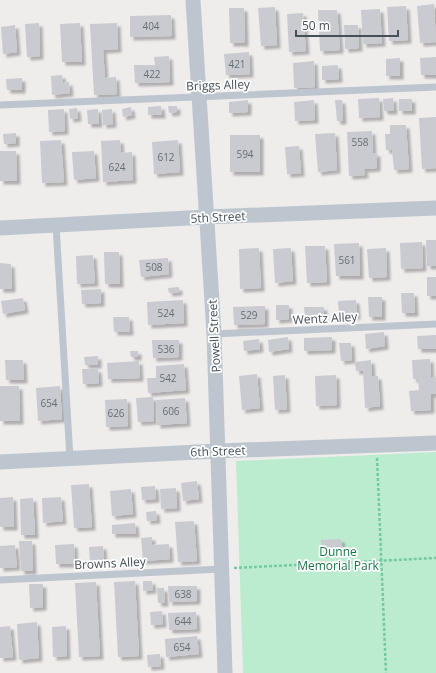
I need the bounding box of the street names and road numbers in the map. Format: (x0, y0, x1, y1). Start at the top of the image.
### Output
street label: Briggs Alley (186, 75, 251, 95)
street label: 5th Street (190, 207, 246, 227)
street label: Powell Street (204, 299, 224, 373)
street label: Wentz Alley (292, 308, 359, 328)
street label: 6th Street (190, 442, 246, 460)
street label: Browns Alley (74, 553, 147, 573)

